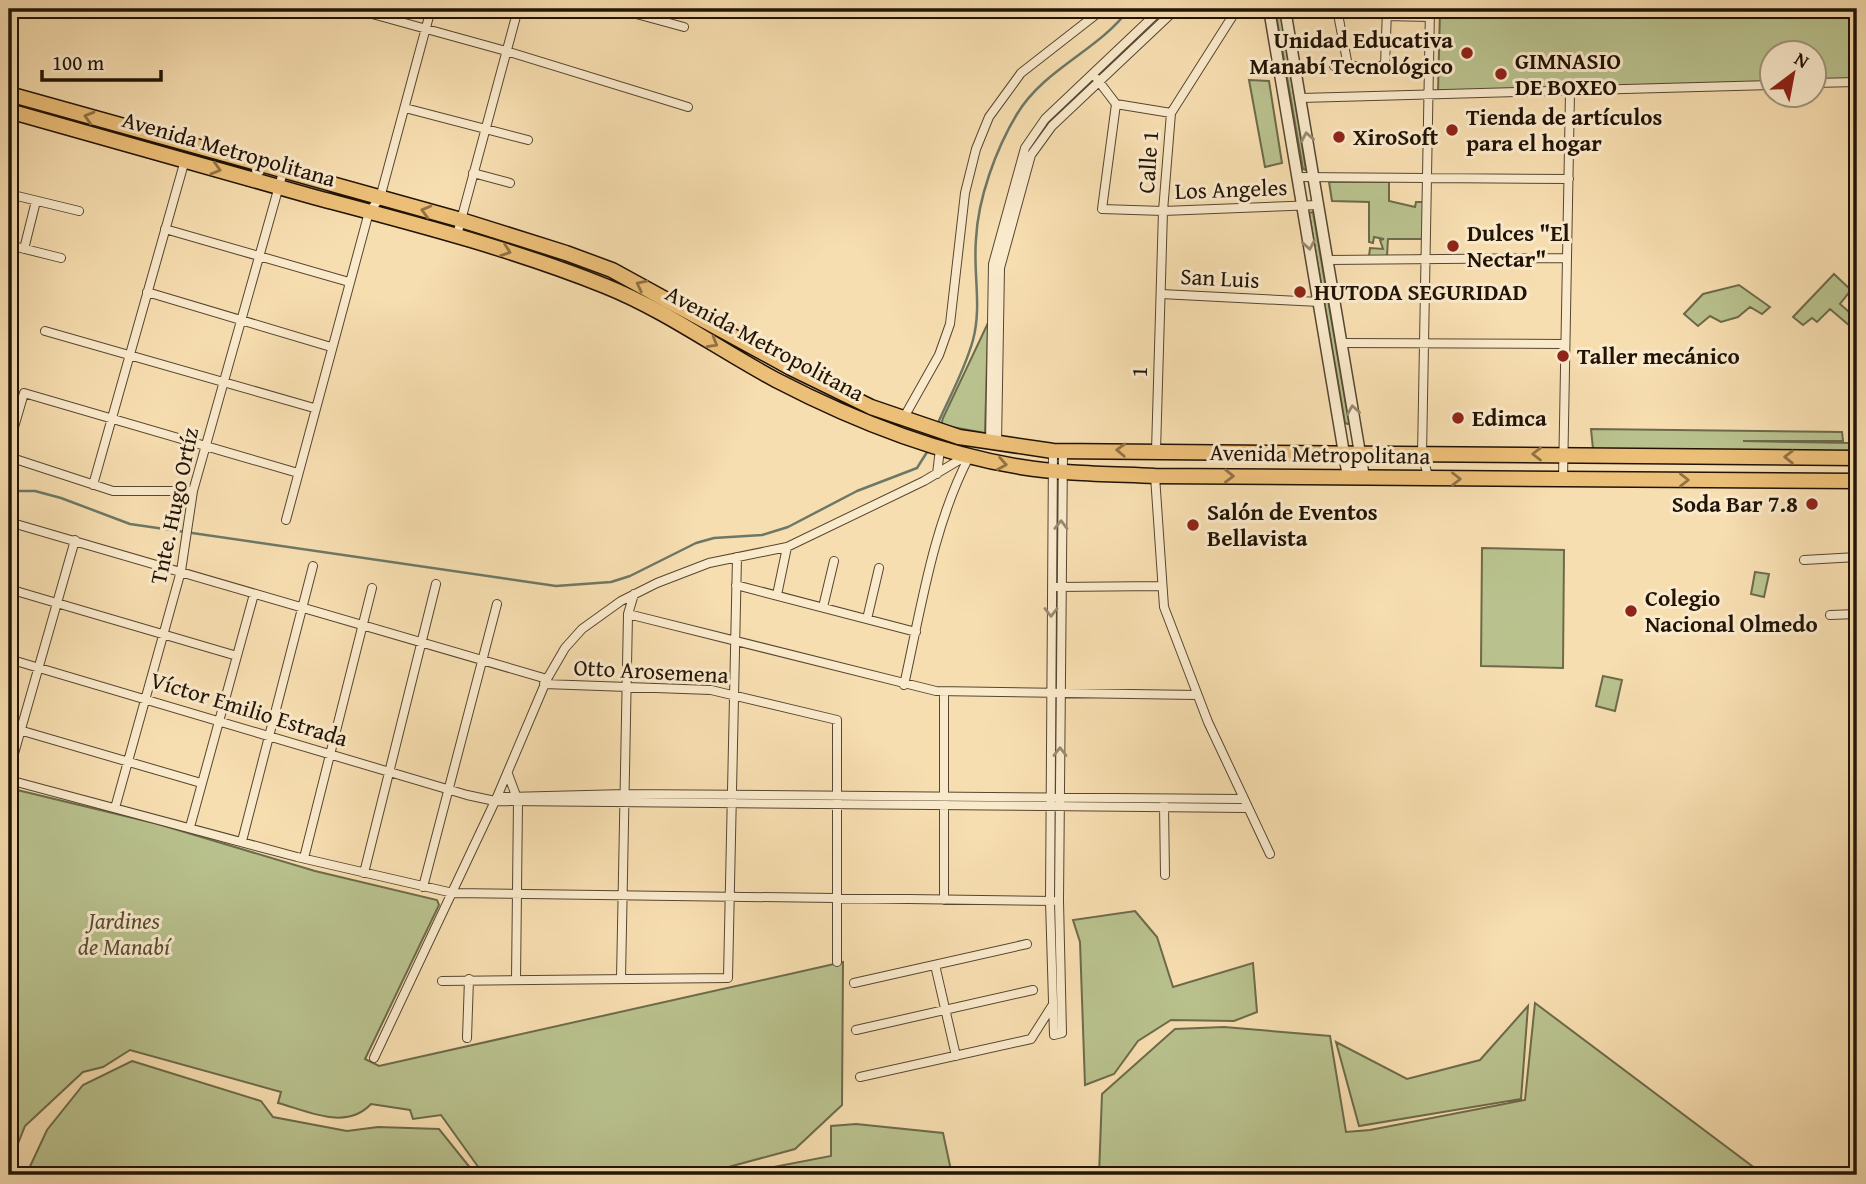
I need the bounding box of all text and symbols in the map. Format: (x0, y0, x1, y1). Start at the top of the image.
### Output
place label: Unidad Educativa Manabí Tecnológico (1249, 23, 1453, 82)
scale bar (42, 38, 161, 82)
north arrow (1758, 38, 1828, 108)
place label: GIMNASIO DE BOXEO (1515, 44, 1621, 103)
text: N (1789, 44, 1815, 75)
marker: Unidad Educativa Manabí Tecnológico (1459, 45, 1475, 61)
text: 100 m (52, 47, 104, 78)
marker: GIMNASIO DE BOXEO (1493, 66, 1509, 82)
place label: Tienda de artículos para el hogar (1466, 100, 1663, 159)
street label: Avenida Metropolitana (119, 102, 340, 195)
one-way arrow (83, 111, 95, 125)
place label: XiroSoft (1353, 120, 1439, 153)
marker: Tienda de artículos para el hogar (1444, 122, 1460, 138)
street label: Calle 1 (1129, 129, 1166, 195)
marker: XiroSoft (1331, 129, 1347, 145)
one-way arrow (1300, 132, 1315, 143)
one-way arrow (210, 161, 222, 176)
street label: Los Angeles (1174, 170, 1288, 207)
one-way arrow (420, 205, 432, 219)
place label: Dulces "El Nectar" (1467, 216, 1570, 275)
marker: Dulces "El Nectar" (1445, 238, 1461, 254)
one-way arrow (1301, 239, 1316, 251)
one-way arrow (499, 243, 511, 257)
street label: San Luis (1180, 259, 1260, 296)
place label: HUTODA SEGURIDAD (1314, 275, 1527, 308)
street label: Avenida Metropolitana (660, 276, 870, 409)
one-way arrow (636, 279, 648, 293)
marker: HUTODA SEGURIDAD (1292, 284, 1308, 300)
one-way arrow (705, 335, 718, 348)
place label: Taller mecánico (1577, 339, 1740, 372)
marker: Taller mecánico (1555, 348, 1571, 364)
street label: 1 (1122, 366, 1155, 378)
place label: Edimca (1472, 401, 1547, 434)
one-way arrow (1346, 404, 1361, 416)
marker: Edimca (1450, 410, 1466, 426)
street label: Tnte. Hugo Ortíz (141, 425, 206, 587)
street label: Avenida Metropolitana (1209, 435, 1431, 472)
one-way arrow (1115, 443, 1126, 458)
one-way arrow (1531, 446, 1542, 462)
one-way arrow (1783, 449, 1794, 465)
one-way arrow (996, 456, 1008, 471)
one-way arrow (1224, 468, 1235, 484)
one-way arrow (1452, 471, 1462, 487)
one-way arrow (1679, 472, 1690, 488)
place label: Soda Bar 7.8 (1672, 487, 1798, 520)
place label: Salón de Eventos Bellavista (1207, 495, 1378, 554)
marker: Soda Bar 7.8 (1804, 496, 1820, 512)
marker: Salón de Eventos Bellavista (1185, 517, 1201, 533)
one-way arrow (1053, 519, 1069, 529)
place label: Colegio Nacional Olmedo (1645, 581, 1818, 640)
marker: Colegio Nacional Olmedo (1623, 603, 1639, 619)
one-way arrow (1043, 607, 1058, 618)
street label: Otto Arosemena (573, 650, 729, 691)
street label: Víctor Emilio Estrada (146, 663, 352, 754)
one-way arrow (1052, 746, 1068, 757)
park label: Jardines de Manabí (78, 904, 172, 963)

